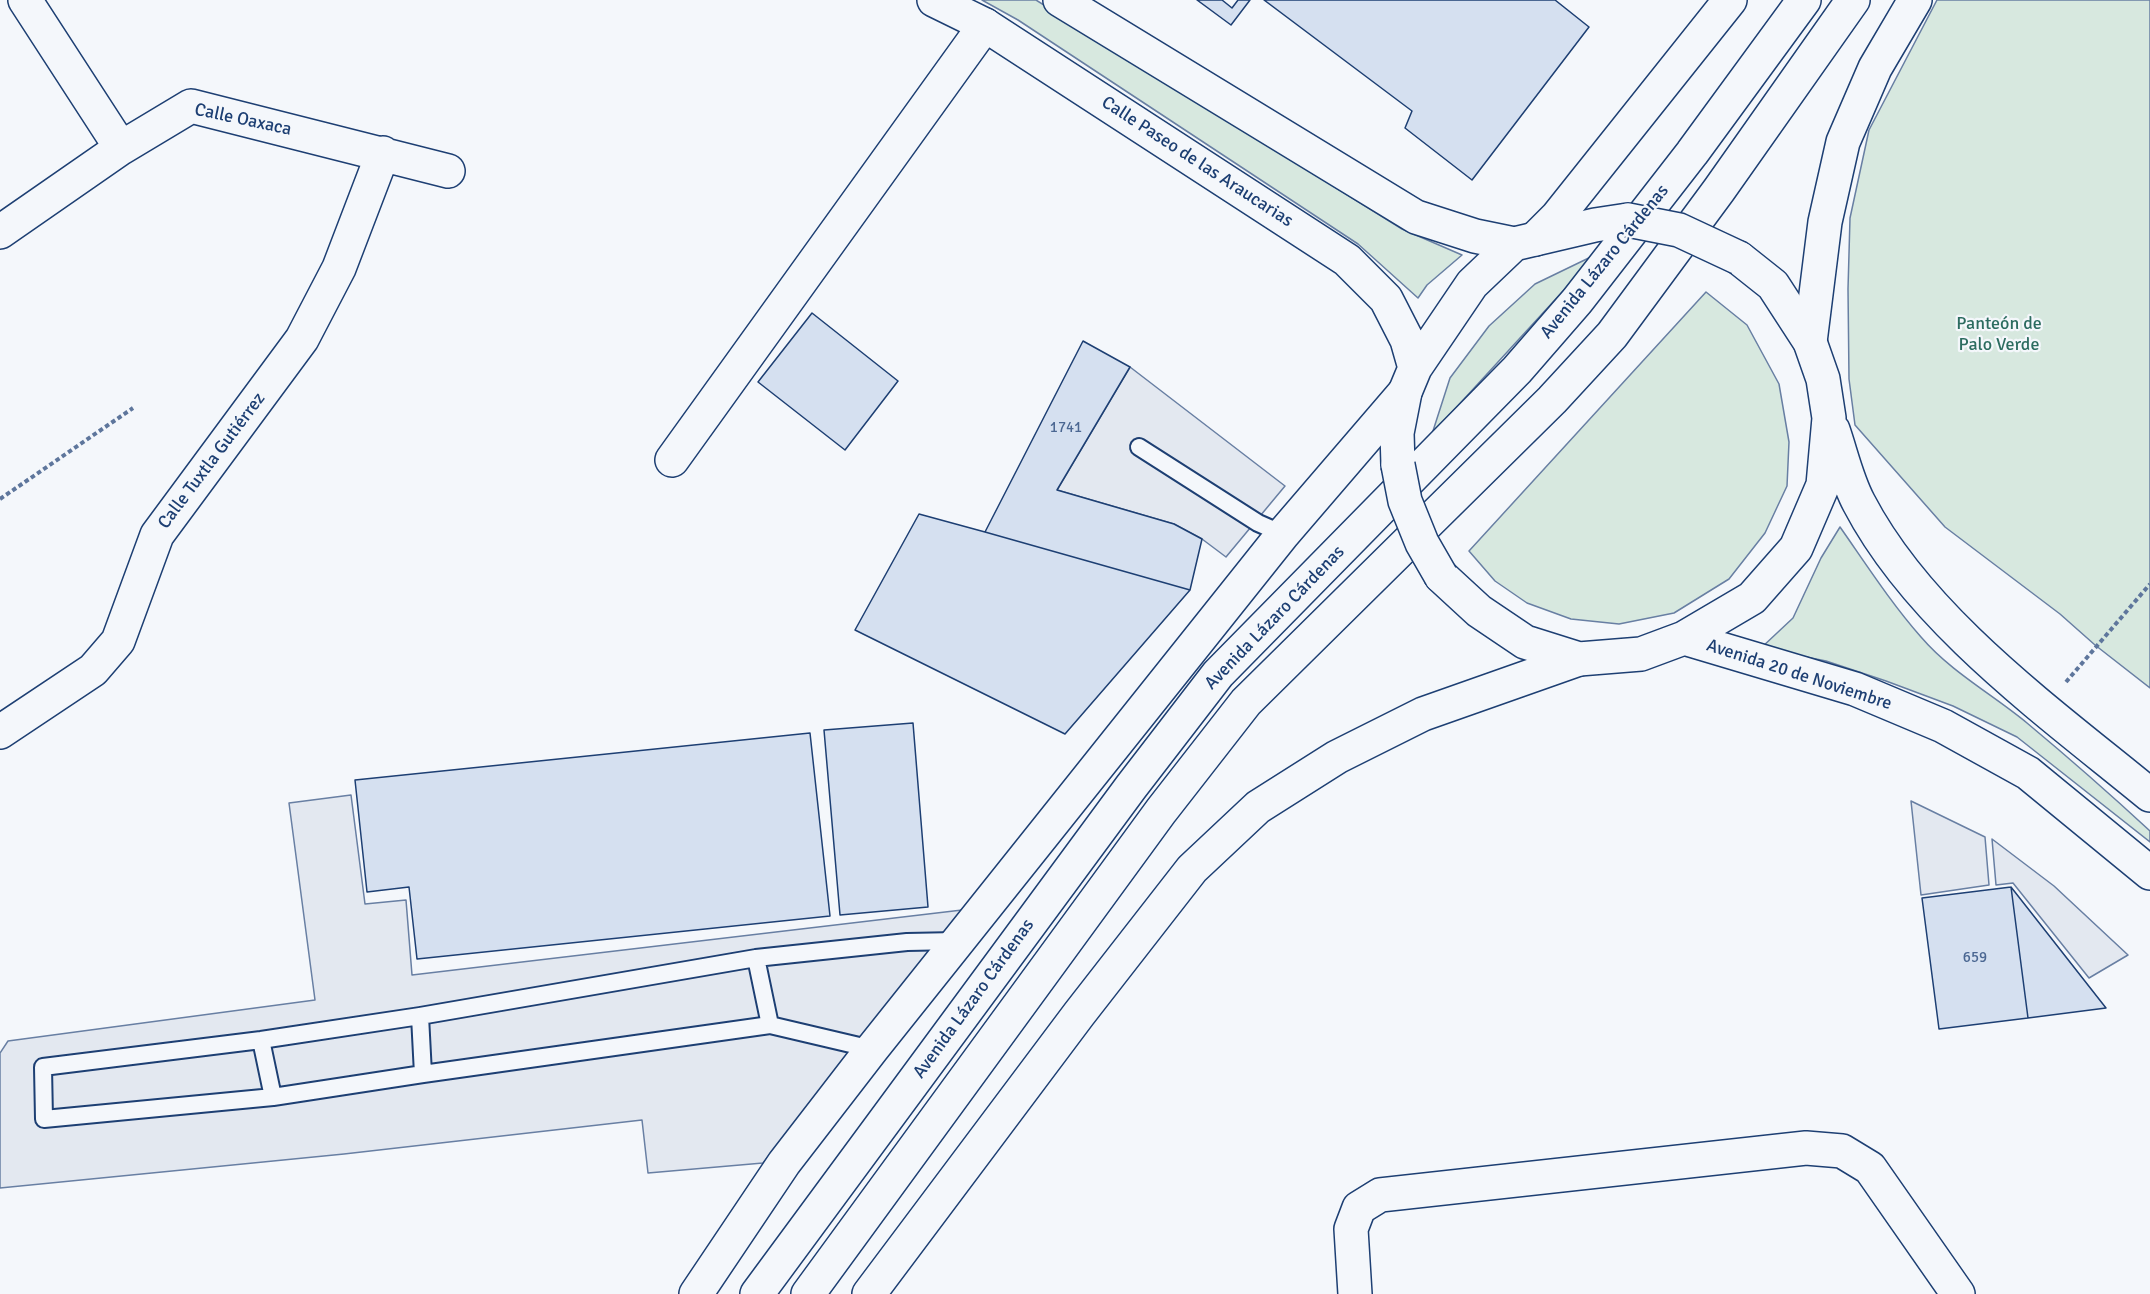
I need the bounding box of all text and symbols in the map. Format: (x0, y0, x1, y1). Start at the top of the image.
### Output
street label: Calle Paseo de las Araucarias (1097, 92, 1297, 232)
street label: Calle Oaxaca (193, 99, 293, 141)
street label: Avenida Lázaro Cárdenas (1536, 181, 1674, 343)
park label: Panteón de Palo Verde (1956, 313, 2042, 356)
street label: Calle Tuxtla Gutiérrez (154, 389, 270, 533)
house number: 1741 (1050, 419, 1082, 437)
street label: Avenida Lázaro Cárdenas (1201, 542, 1349, 694)
street label: Avenida 20 de Noviembre (1704, 635, 1894, 715)
street label: Avenida Lázaro Cárdenas (909, 915, 1039, 1083)
house number: 659 (1963, 949, 1987, 967)

